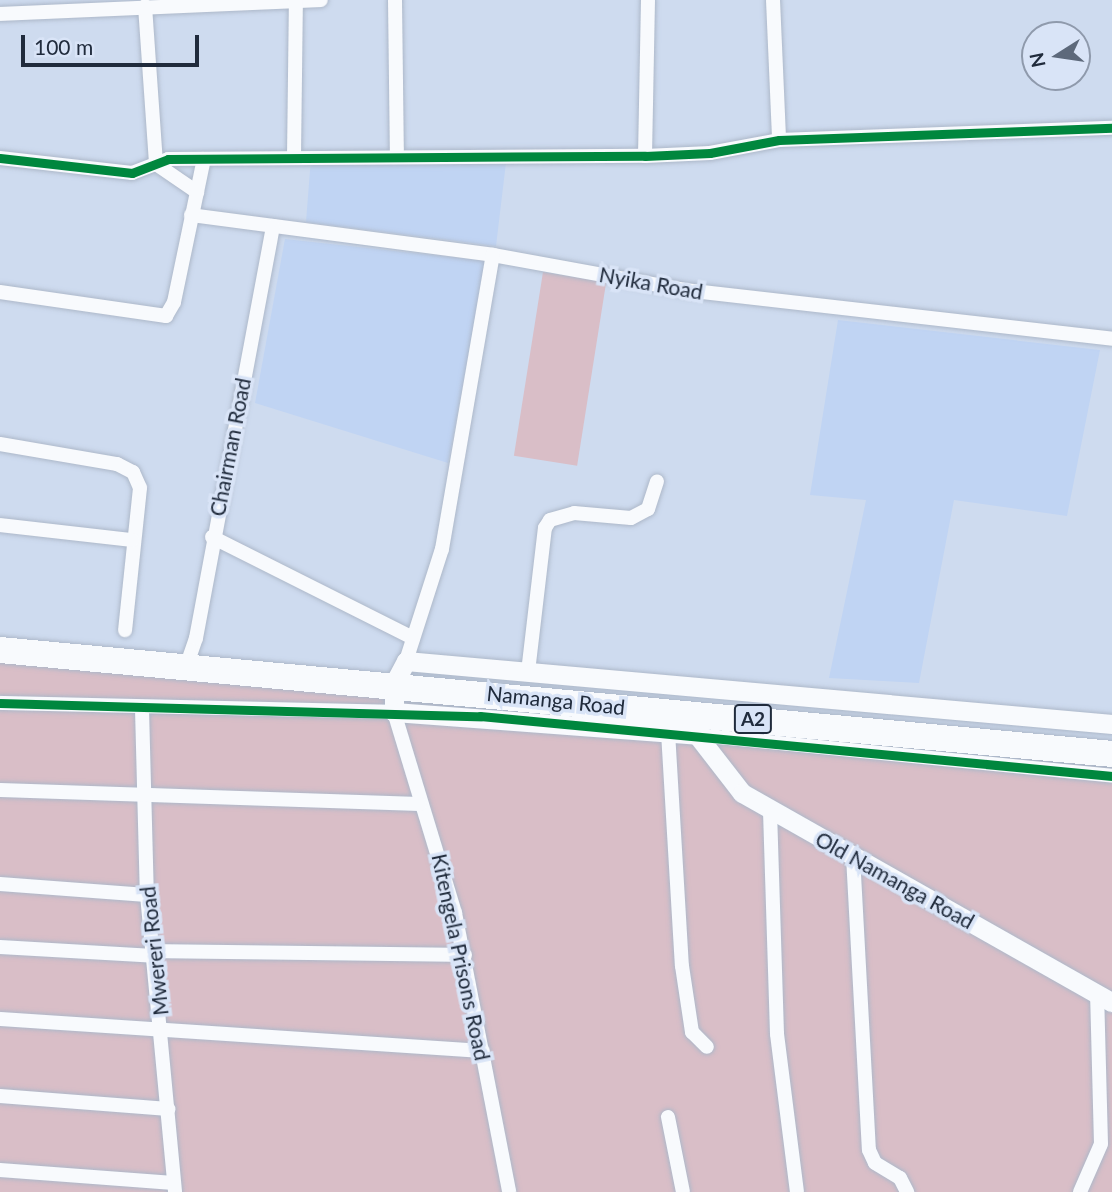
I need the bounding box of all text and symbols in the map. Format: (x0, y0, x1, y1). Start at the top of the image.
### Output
scale bar (24, 21, 203, 65)
north arrow (1021, 21, 1091, 91)
text: 100 m (34, 34, 93, 59)
text: N (1024, 51, 1050, 70)
street label: Nyika Road (597, 261, 705, 305)
street label: Chairman Road (204, 376, 256, 518)
street label: Namanga Road (486, 680, 626, 720)
road number: A2 (734, 704, 772, 734)
street label: Old Namanga Road (811, 826, 979, 934)
street label: Kitengela Prisons Road (427, 851, 495, 1063)
street label: Mwereri Road (135, 885, 173, 1017)

